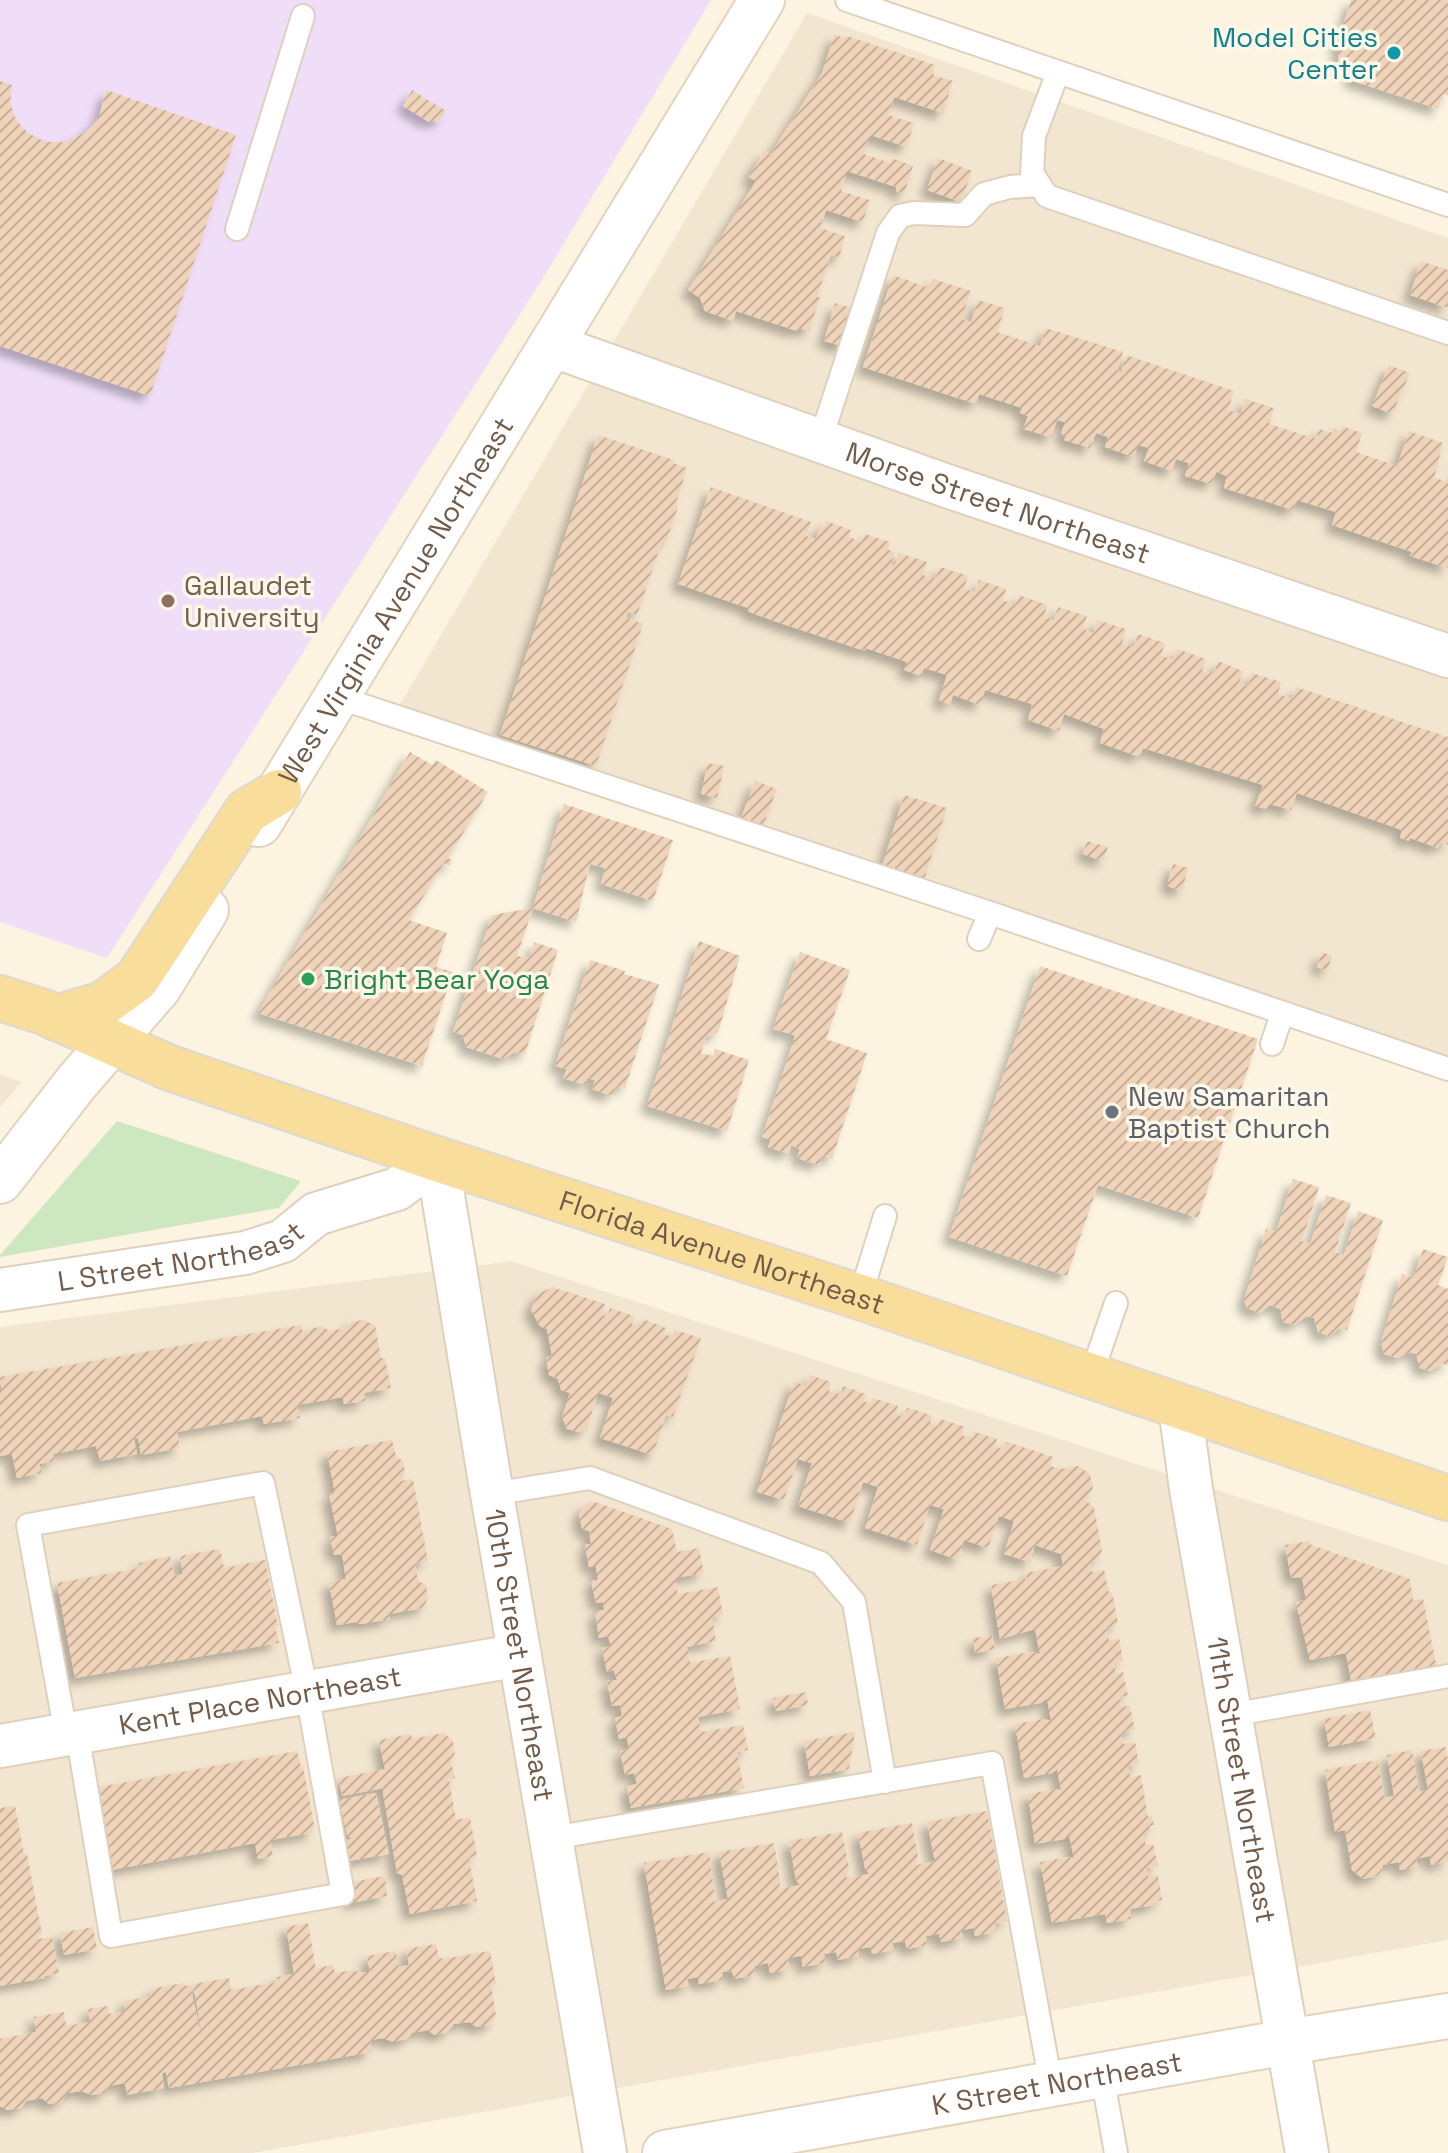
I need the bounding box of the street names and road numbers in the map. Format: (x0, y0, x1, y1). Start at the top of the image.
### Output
street label: West Virginia Avenue Northeast (270, 410, 521, 791)
street label: Morse Street Northeast (841, 433, 1155, 572)
street label: Florida Avenue Northeast (555, 1182, 890, 1322)
street label: L Street Northeast (55, 1213, 311, 1299)
street label: 10th Street Northeast (477, 1506, 562, 1804)
street label: 11th Street Northeast (1199, 1634, 1284, 1926)
street label: Kent Place Northeast (116, 1658, 404, 1743)
street label: K Street Northeast (929, 2043, 1185, 2123)

